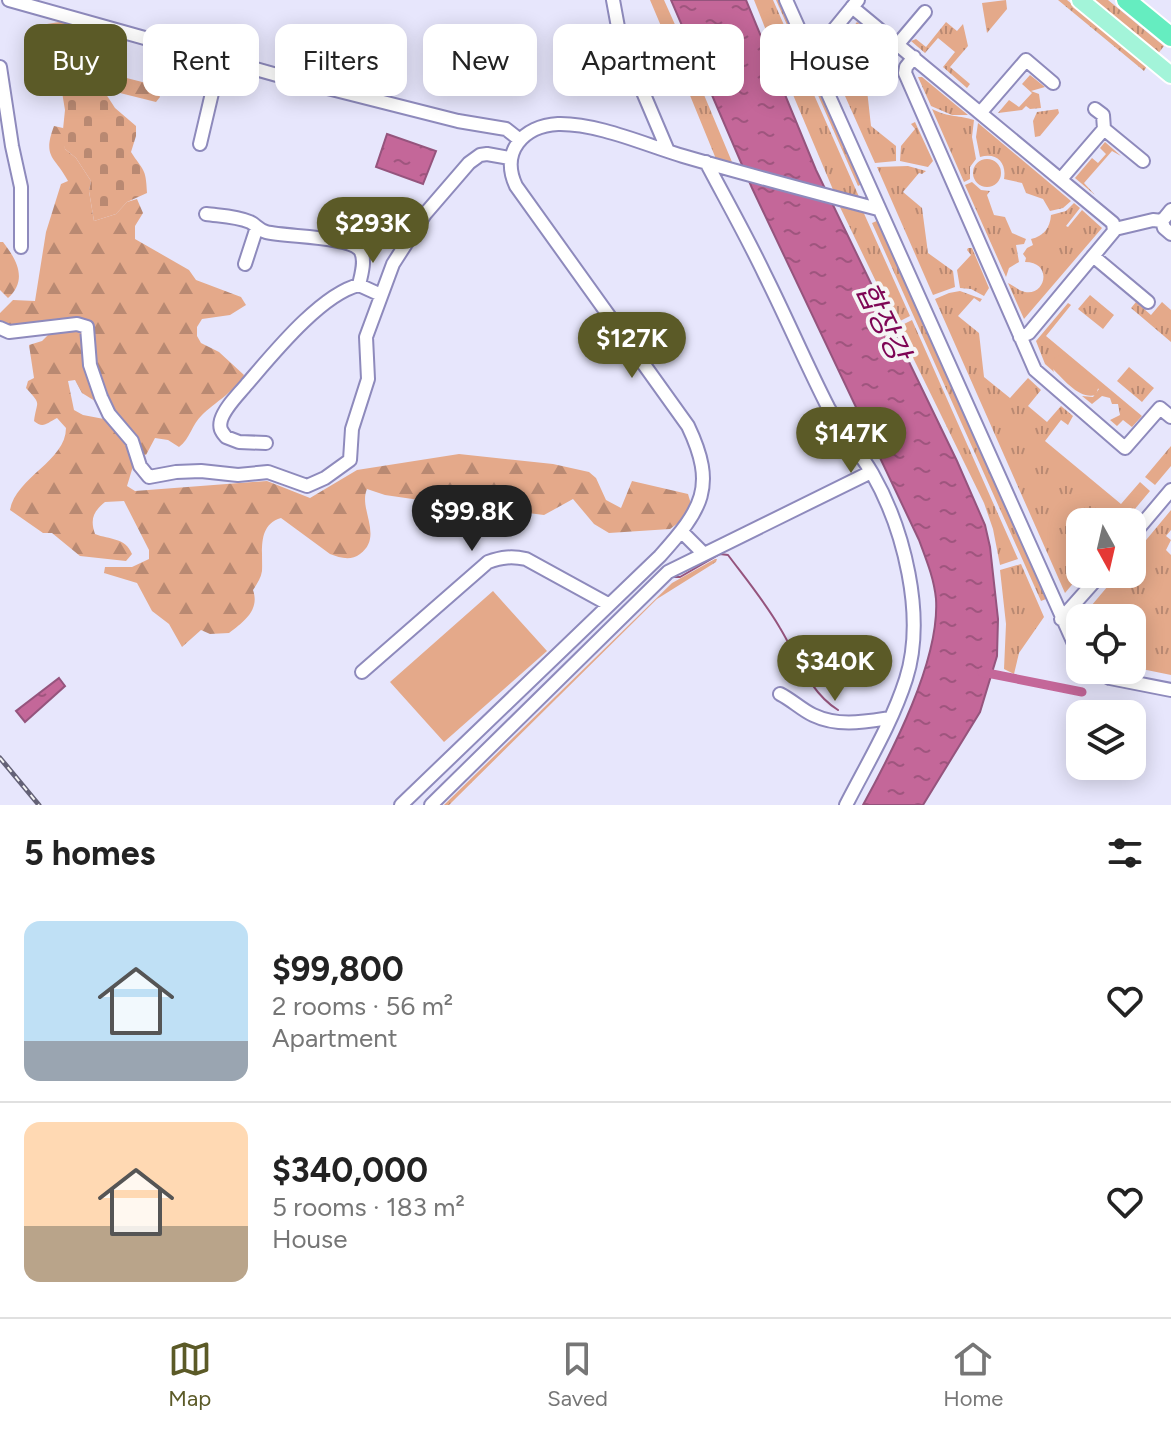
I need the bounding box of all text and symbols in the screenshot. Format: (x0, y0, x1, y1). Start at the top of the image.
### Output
chip: Buy (24, 24, 127, 96)
chip: Rent (143, 24, 259, 96)
chip: Filters (275, 24, 407, 96)
chip: New (423, 24, 537, 96)
chip: Apartment (553, 24, 744, 96)
chip: House (760, 24, 898, 96)
pin: $293K (317, 197, 429, 265)
text: $293K (335, 207, 411, 239)
water label: 합장강 (848, 276, 919, 369)
pin: $127K (576, 312, 688, 380)
text: $127K (596, 322, 668, 354)
pin: $147K (795, 407, 907, 475)
text: $147K (814, 417, 888, 449)
pin: $99.8K (407, 485, 537, 553)
text: $99.8K (430, 495, 514, 527)
north arrow (1066, 508, 1146, 588)
map controls (1066, 508, 1146, 780)
button: locate (1066, 604, 1146, 684)
pin: $340K (779, 635, 891, 703)
text: $340K (795, 645, 875, 677)
button: layers (1066, 700, 1146, 780)
icon: filters (1103, 831, 1147, 875)
text: 5 homes (24, 833, 155, 874)
text: $99,800 (272, 949, 404, 990)
icon: home (88, 953, 184, 1049)
icon: heart (1103, 979, 1147, 1023)
text: 2 rooms · 56 m² (272, 990, 453, 1022)
text: Apartment (272, 1022, 398, 1054)
text: $340,000 (272, 1150, 428, 1191)
icon: home (88, 1154, 184, 1250)
icon: heart (1103, 1180, 1147, 1224)
text: 5 rooms · 183 m² (272, 1191, 465, 1223)
text: House (272, 1223, 347, 1255)
tab: Map (168, 1337, 212, 1412)
tab: Saved (547, 1337, 608, 1412)
tab: Home (943, 1337, 1003, 1412)

